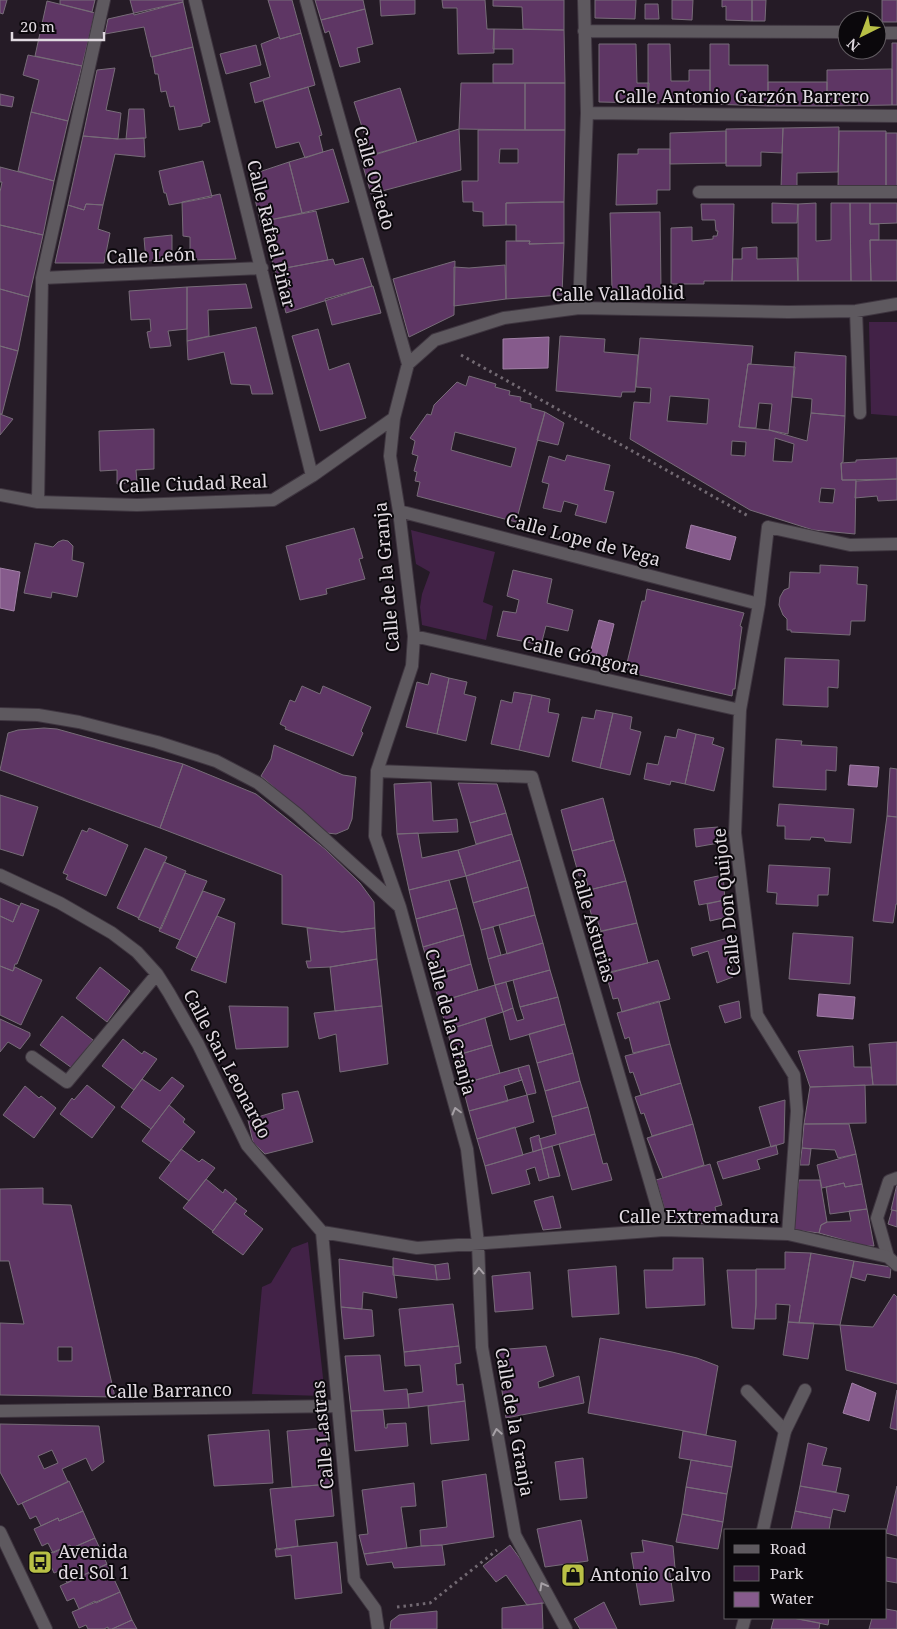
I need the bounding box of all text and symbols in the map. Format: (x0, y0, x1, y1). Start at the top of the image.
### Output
scale bar (12, 10, 105, 42)
north arrow (837, 10, 887, 60)
text: 20 m (20, 16, 55, 36)
text: N (843, 34, 863, 56)
street label: Calle Antonio Garzón Barrero (615, 84, 869, 108)
street label: Calle Oviedo (349, 123, 401, 233)
street label: Calle Rafael Piñar (242, 157, 302, 311)
street label: Calle León (106, 241, 196, 269)
street label: Calle Valladolid (551, 280, 685, 306)
street label: Calle Ciudad Real (118, 468, 268, 498)
street label: Calle de la Granja (367, 501, 405, 653)
street label: Calle Lope de Vega (503, 507, 663, 571)
street label: Calle Góngora (520, 630, 642, 680)
street label: Calle Don Quijote (706, 827, 746, 977)
street label: Calle Asturias (566, 865, 622, 985)
street label: Calle de la Granja (420, 946, 482, 1098)
street label: Calle San Leonardo (178, 985, 277, 1142)
one-way arrow (451, 1106, 462, 1115)
street label: Calle Extremadura (619, 1204, 779, 1228)
one-way arrow (474, 1267, 485, 1275)
street label: Calle de la Granja (490, 1346, 540, 1498)
street label: Calle Barranco (106, 1377, 232, 1403)
street label: Calle Lastras (305, 1380, 339, 1490)
one-way arrow (493, 1428, 503, 1437)
legend (724, 1529, 887, 1619)
text: Road (770, 1538, 806, 1558)
place label: Avenida del Sol 1 (58, 1539, 129, 1584)
bus stop icon: Avenida del Sol 1 (27, 1549, 53, 1575)
shop icon: Antonio Calvo (560, 1562, 586, 1588)
place label: Antonio Calvo (590, 1562, 711, 1586)
text: Park (770, 1563, 804, 1583)
one-way arrow (539, 1582, 549, 1591)
text: Water (770, 1588, 813, 1608)

